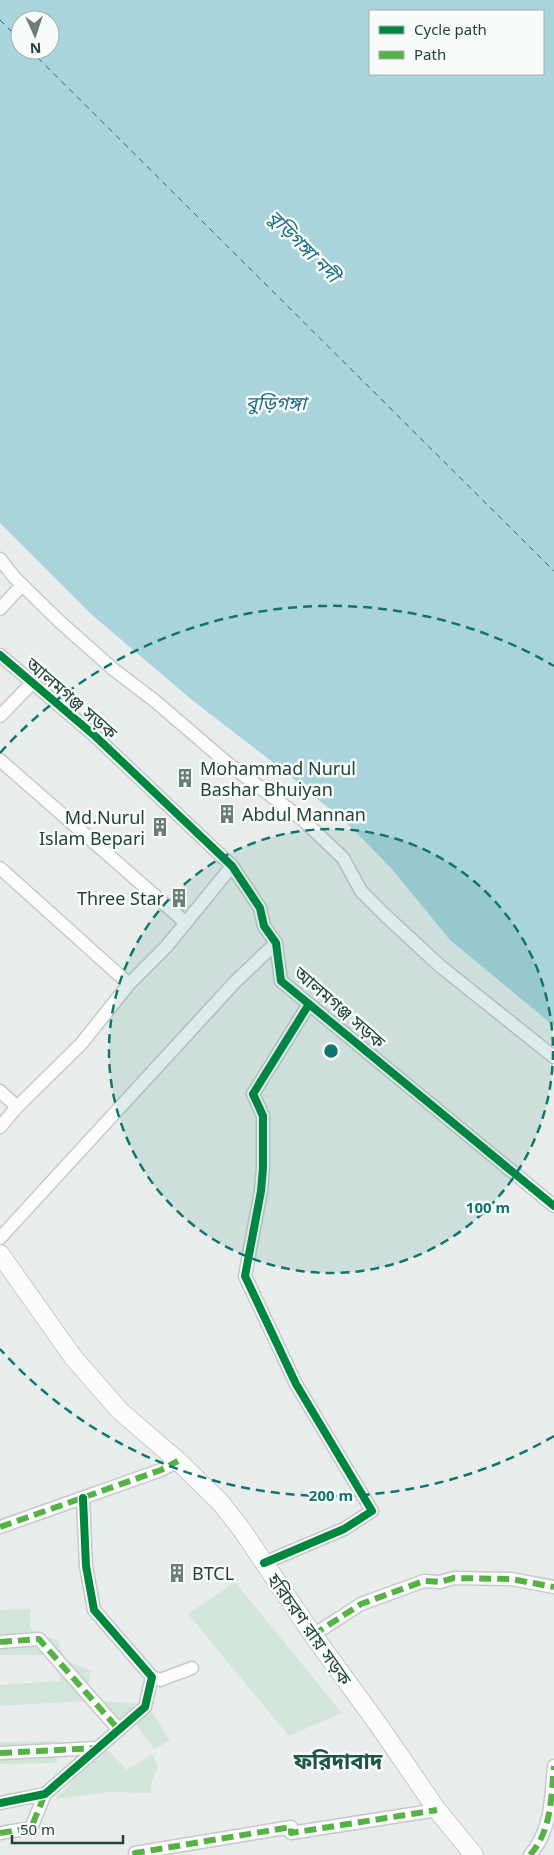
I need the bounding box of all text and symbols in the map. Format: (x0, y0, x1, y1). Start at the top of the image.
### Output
north arrow (10, 10, 60, 60)
legend (369, 10, 544, 75)
text: Cycle path (414, 19, 487, 39)
text: N (30, 39, 42, 58)
text: Path (414, 44, 446, 64)
water label: বুড়িগঙ্গা নদী (262, 204, 349, 291)
water label: বুড়িগঙ্গা (246, 390, 310, 416)
street label: আলমগঞ্জ সড়ক (20, 651, 123, 745)
place label: Mohammad Nurul Bashar Bhuiyan (200, 756, 356, 801)
building icon: Mohammad Nurul Bashar Bhuiyan (174, 767, 196, 789)
place label: Abdul Mannan (242, 802, 366, 826)
building icon: Abdul Mannan (216, 803, 238, 825)
place label: Md.Nurul Islam Bepari (39, 805, 145, 850)
building icon: Md.Nurul Islam Bepari (149, 816, 171, 838)
place label: Three Star (77, 886, 165, 910)
building icon: Three Star (168, 887, 190, 909)
street label: আলমগঞ্জ সড়ক (288, 960, 391, 1054)
centre of rings (322, 1042, 340, 1060)
text: 100 m (466, 1197, 510, 1217)
text: 200 m (309, 1485, 353, 1505)
place label: BTCL (192, 1561, 234, 1585)
building icon: BTCL (166, 1562, 188, 1584)
street label: হরিচরণ রায় সড়ক (262, 1567, 358, 1690)
district label: ফরিদাবাদ (293, 1745, 383, 1775)
scale bar (12, 1812, 124, 1844)
text: 50 m (20, 1819, 55, 1839)

